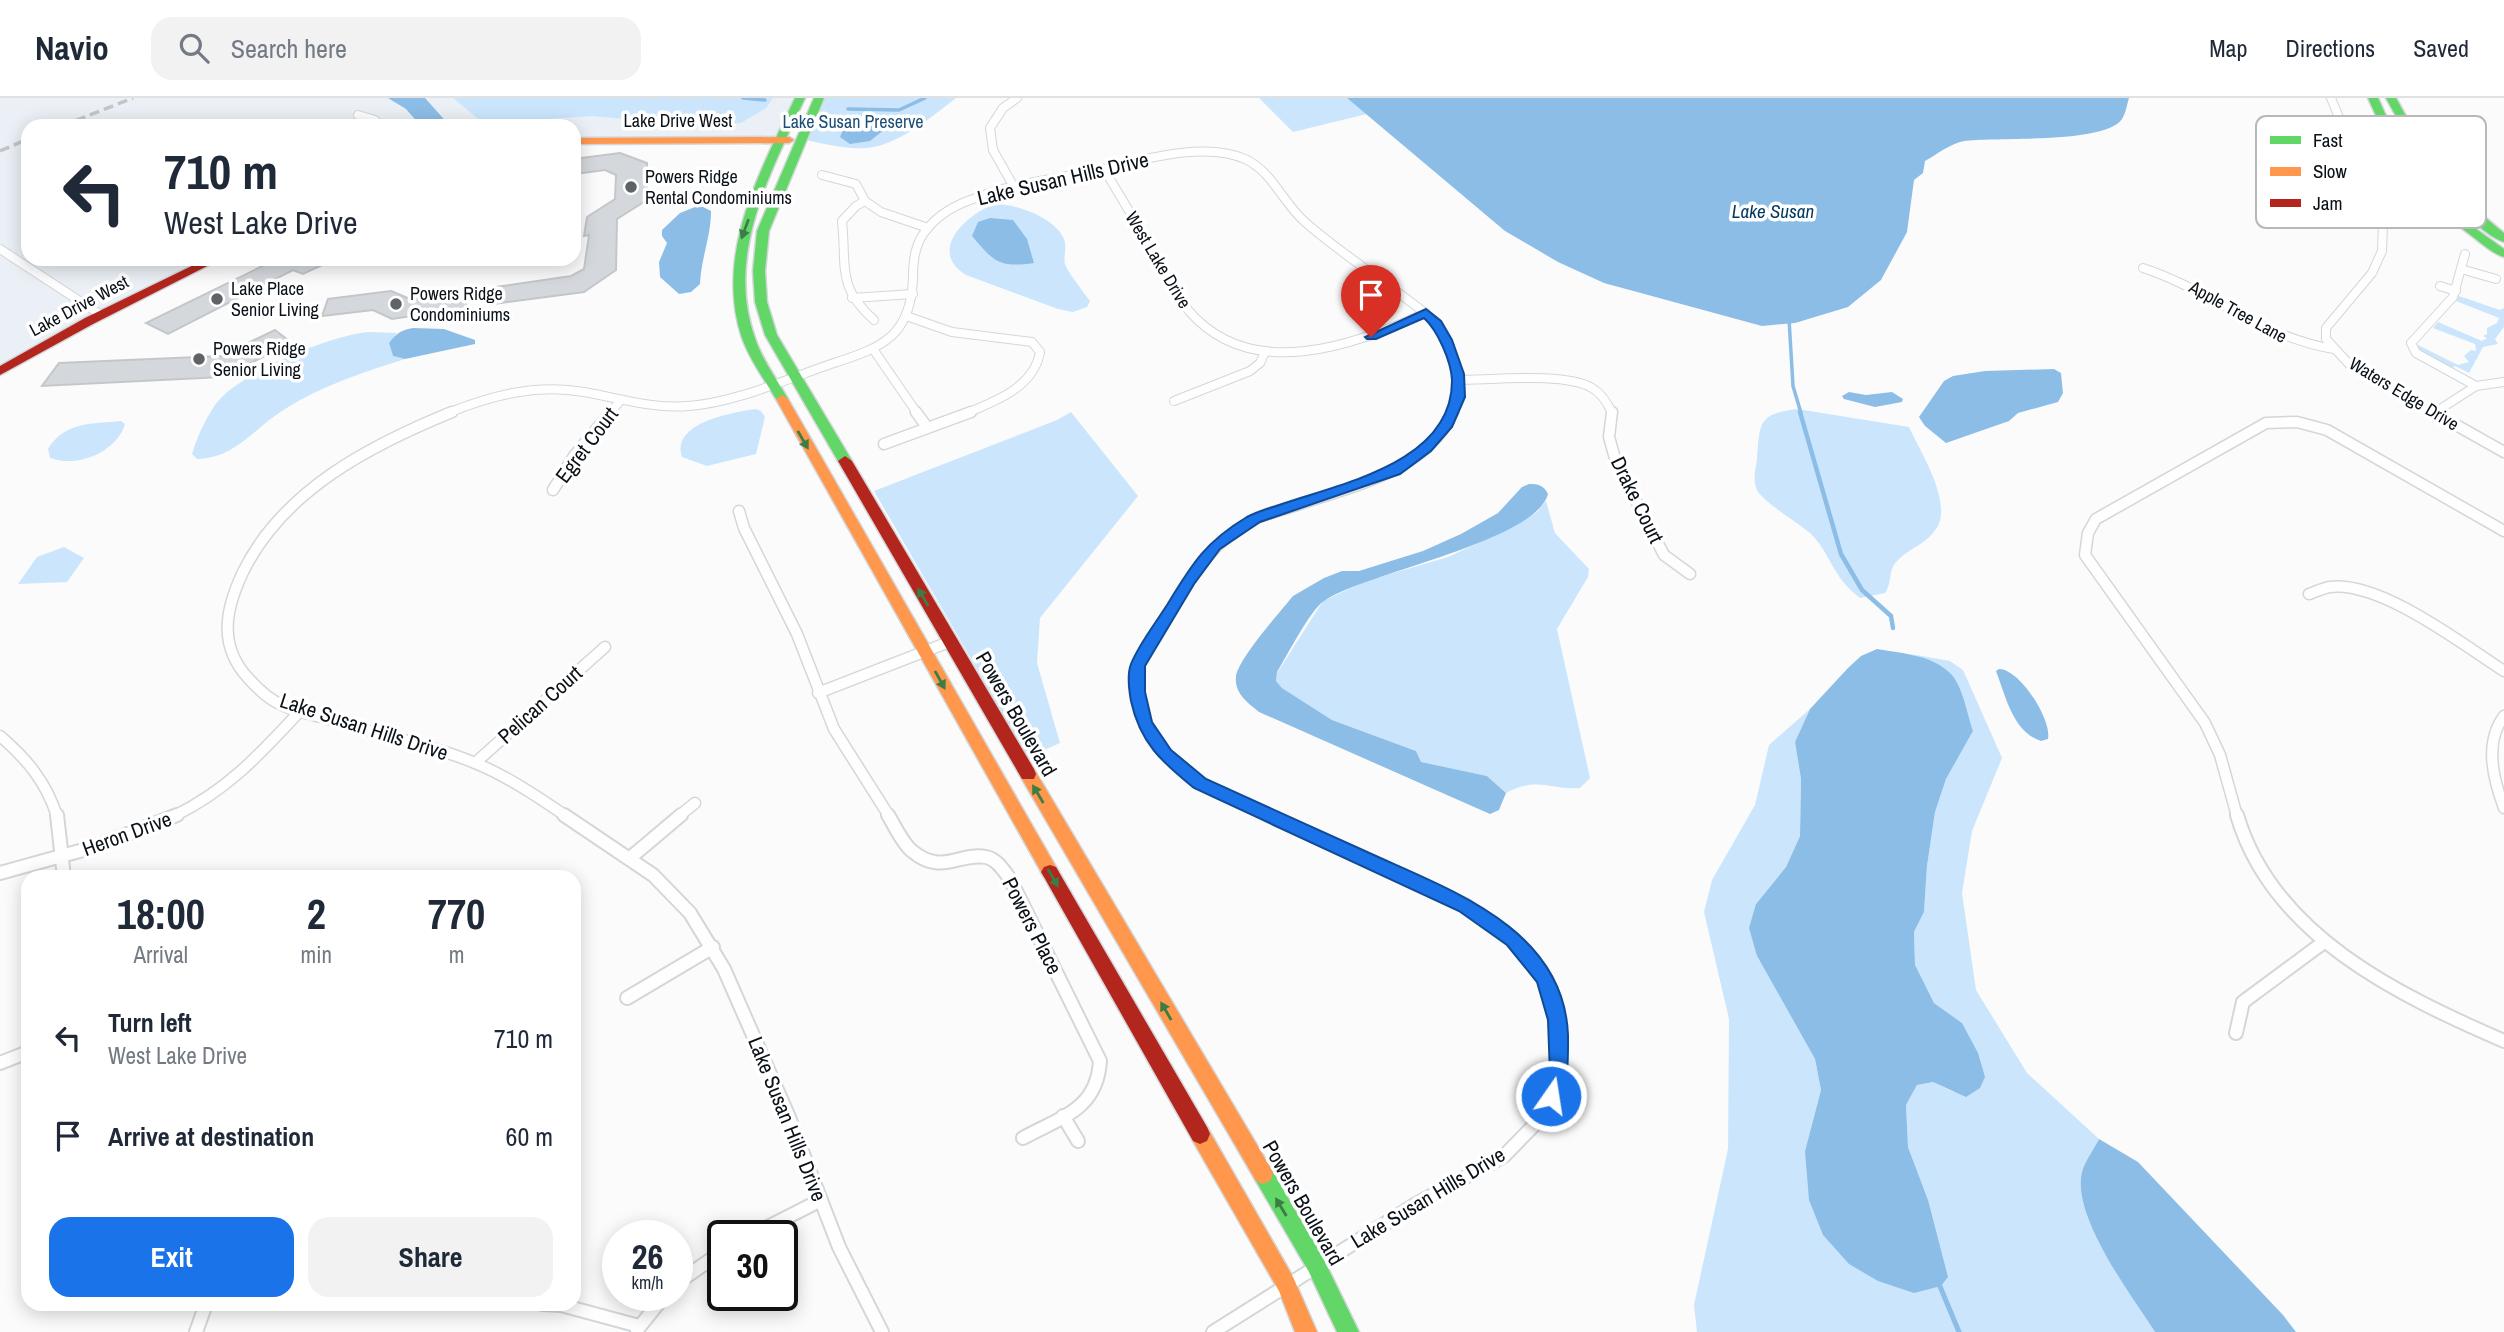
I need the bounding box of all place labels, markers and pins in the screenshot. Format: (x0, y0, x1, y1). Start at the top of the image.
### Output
place label: Powers Ridge Rental Condominiums (645, 164, 792, 210)
marker: Powers Ridge Rental Condominiums (623, 179, 639, 195)
pin (1341, 265, 1401, 337)
place label: Lake Place Senior Living (231, 276, 320, 322)
place label: Powers Ridge Condominiums (410, 281, 510, 327)
marker: Lake Place Senior Living (209, 291, 225, 307)
marker: Powers Ridge Condominiums (388, 296, 404, 312)
place label: Powers Ridge Senior Living (213, 336, 306, 382)
marker: Powers Ridge Senior Living (191, 351, 207, 367)

